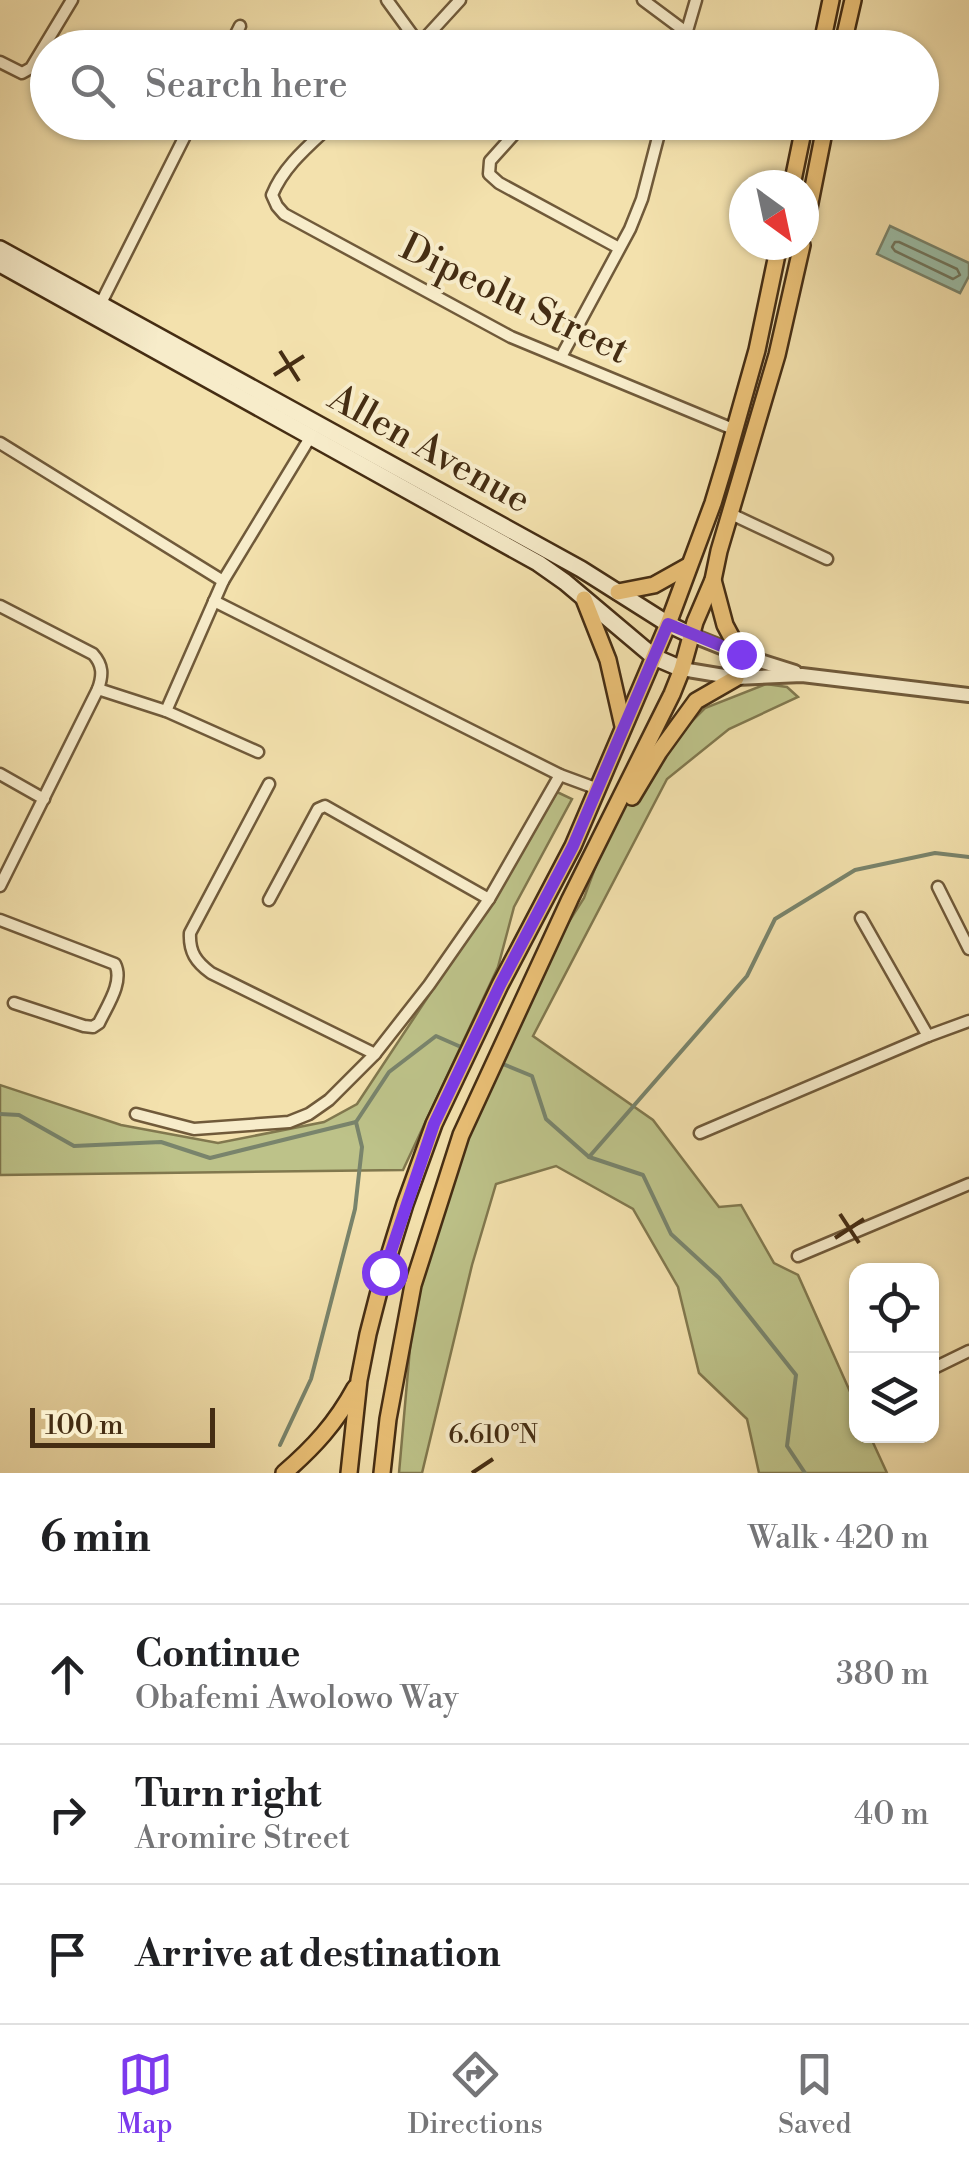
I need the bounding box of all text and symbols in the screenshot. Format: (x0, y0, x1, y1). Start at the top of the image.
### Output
search box (30, 30, 939, 140)
icon: search (65, 58, 120, 113)
text: Search here (145, 62, 348, 109)
north arrow (729, 170, 819, 260)
street label: Dipeolu Street (392, 224, 636, 375)
street label: Allen Avenue (319, 374, 538, 524)
route end (719, 632, 765, 678)
route start (362, 1250, 408, 1296)
map controls (849, 1263, 939, 1443)
button: locate (849, 1263, 939, 1353)
button: layers (849, 1353, 939, 1443)
scale bar (30, 1403, 215, 1448)
text: 100 m (45, 1408, 124, 1443)
text: 6.610°N (448, 1420, 538, 1451)
text: 6 min (40, 1512, 151, 1565)
text: Walk · 420 m (748, 1518, 929, 1558)
text: Continue (135, 1631, 300, 1678)
icon: ahead (40, 1647, 95, 1702)
text: 380 m (836, 1654, 929, 1694)
text: Obafemi Awolowo Way (135, 1678, 459, 1718)
text: Turn right (135, 1771, 321, 1818)
icon: right (40, 1787, 95, 1842)
text: 40 m (854, 1794, 929, 1834)
text: Aromire Street (135, 1818, 350, 1858)
icon: arrive (40, 1927, 95, 1982)
text: Arrive at destination (135, 1931, 501, 1978)
tab: Map (118, 2047, 173, 2142)
tab: Directions (408, 2047, 543, 2142)
tab: Saved (778, 2047, 851, 2142)

